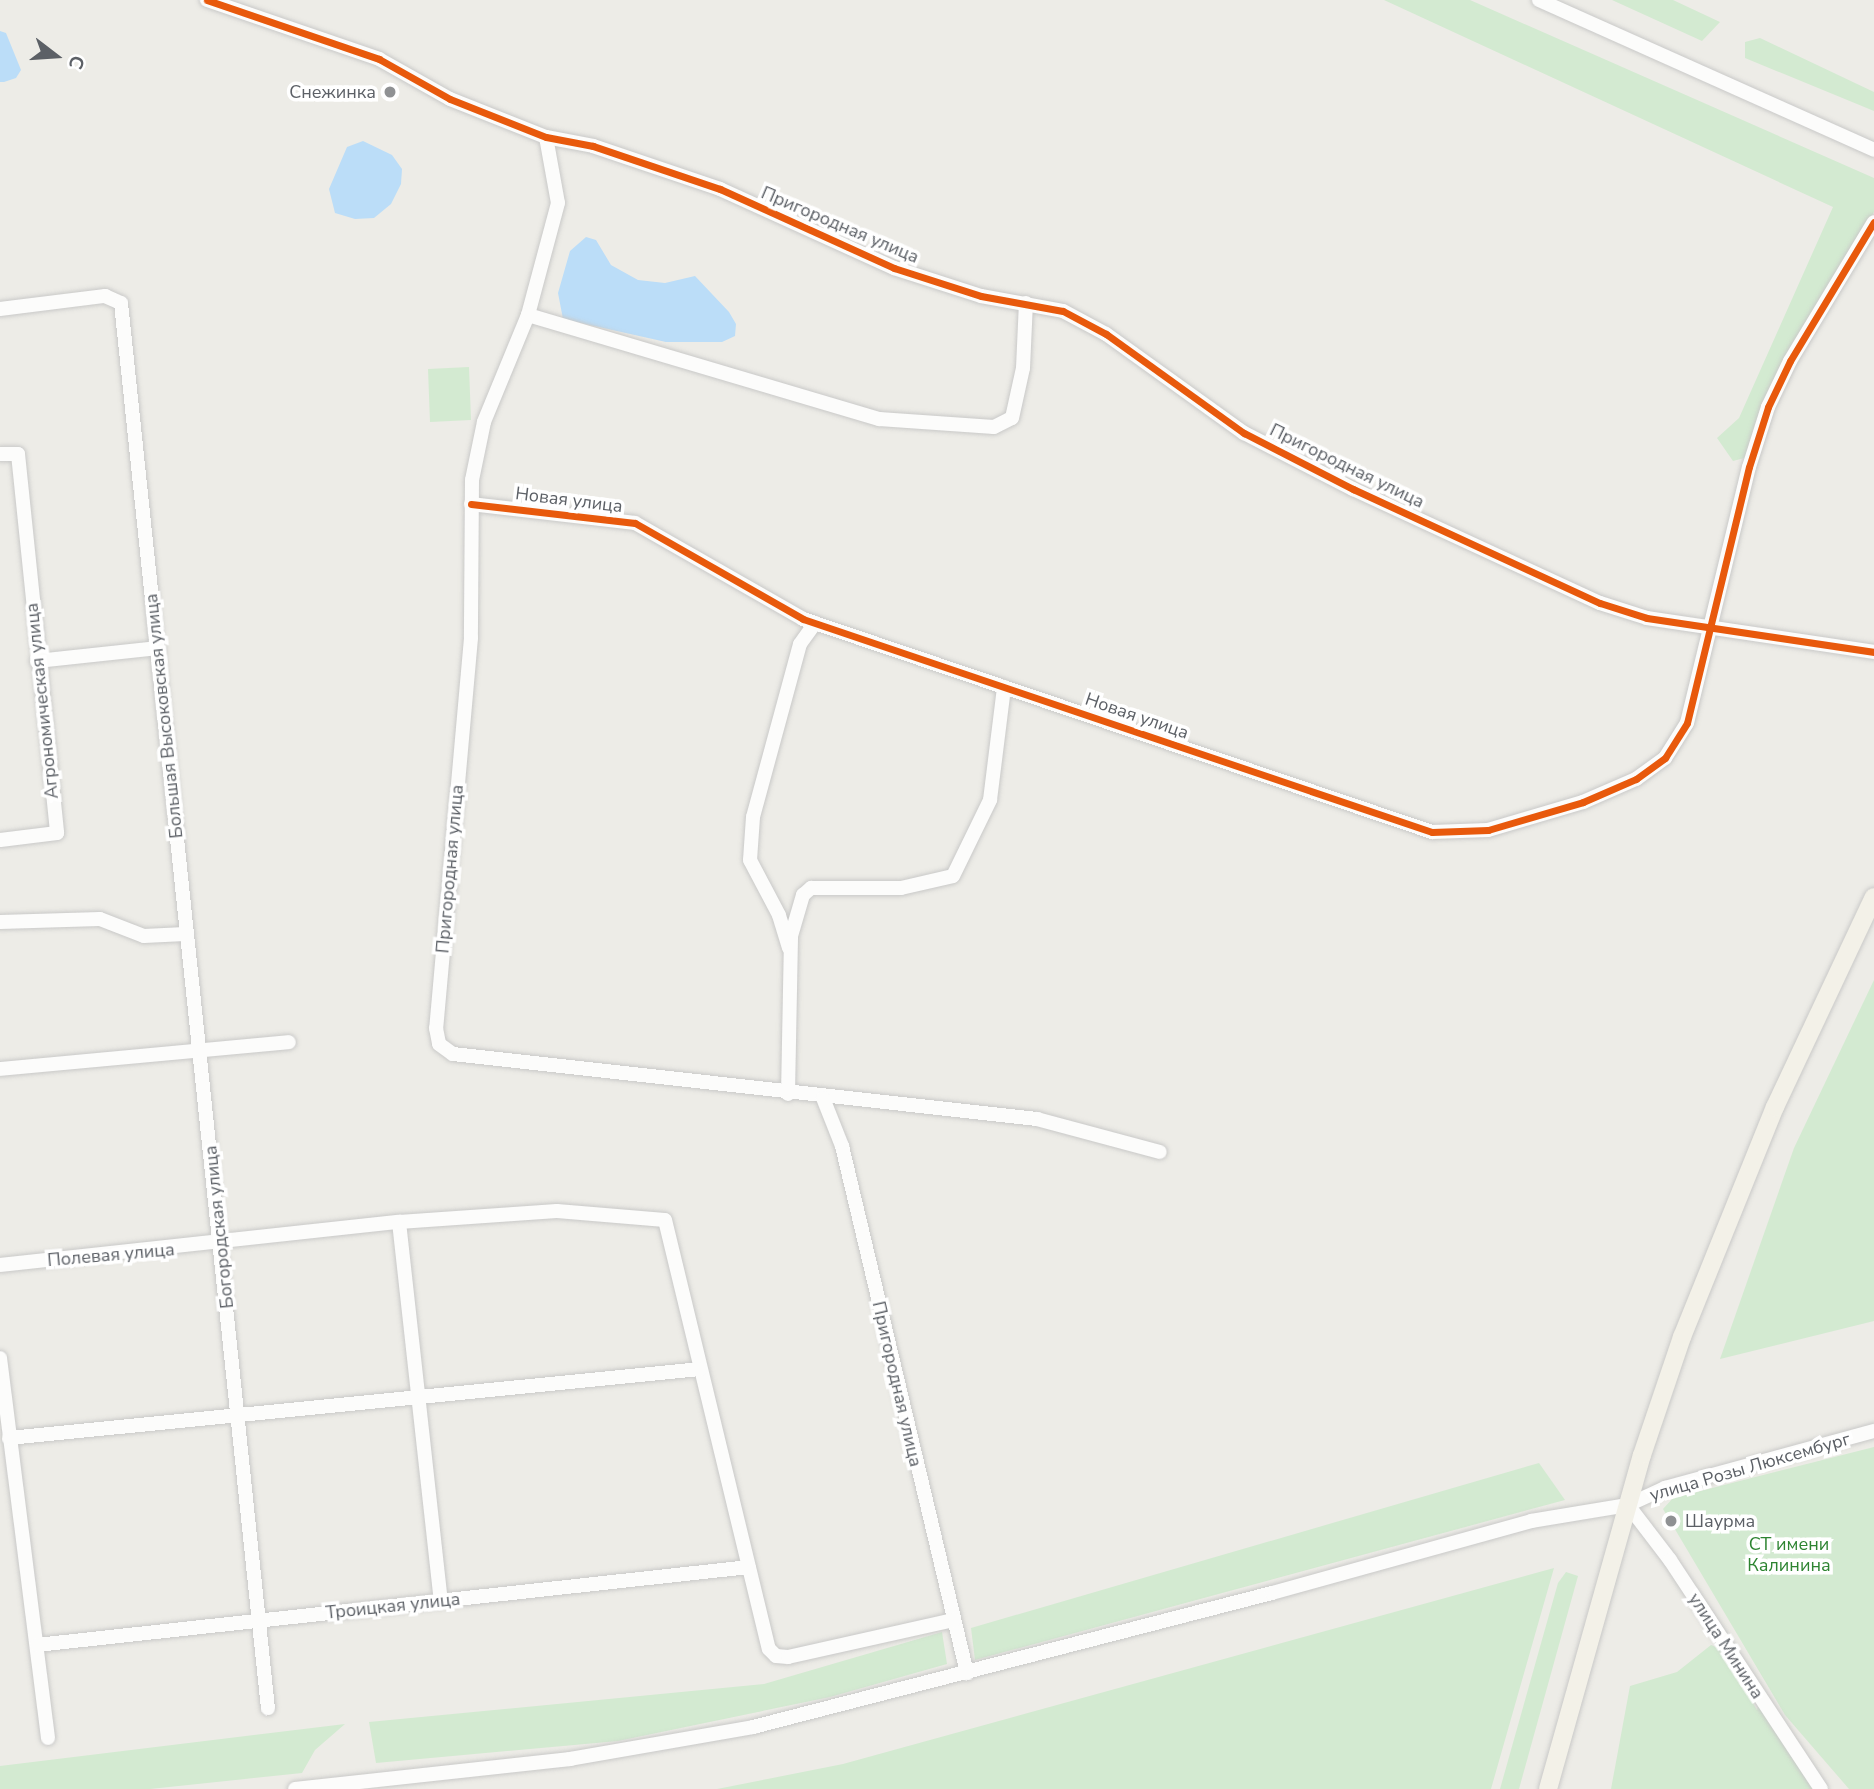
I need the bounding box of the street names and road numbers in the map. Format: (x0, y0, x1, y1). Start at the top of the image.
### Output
street label: Пригородная улица (758, 182, 922, 268)
street label: Пригородная улица (1266, 419, 1428, 513)
street label: Новая улица (514, 483, 624, 517)
street label: Большая Высоковская улица (140, 593, 188, 839)
street label: Агрономическая улица (21, 602, 63, 800)
street label: Новая улица (1082, 688, 1192, 744)
street label: Пригородная улица (432, 784, 468, 954)
street label: Богородская улица (200, 1144, 238, 1310)
street label: Полевая улица (46, 1239, 176, 1271)
street label: Пригородная улица (867, 1299, 927, 1469)
street label: улица Розы Люксембург (1647, 1428, 1853, 1506)
street label: Троицкая улица (325, 1588, 461, 1624)
street label: улица Минина (1684, 1589, 1768, 1703)

